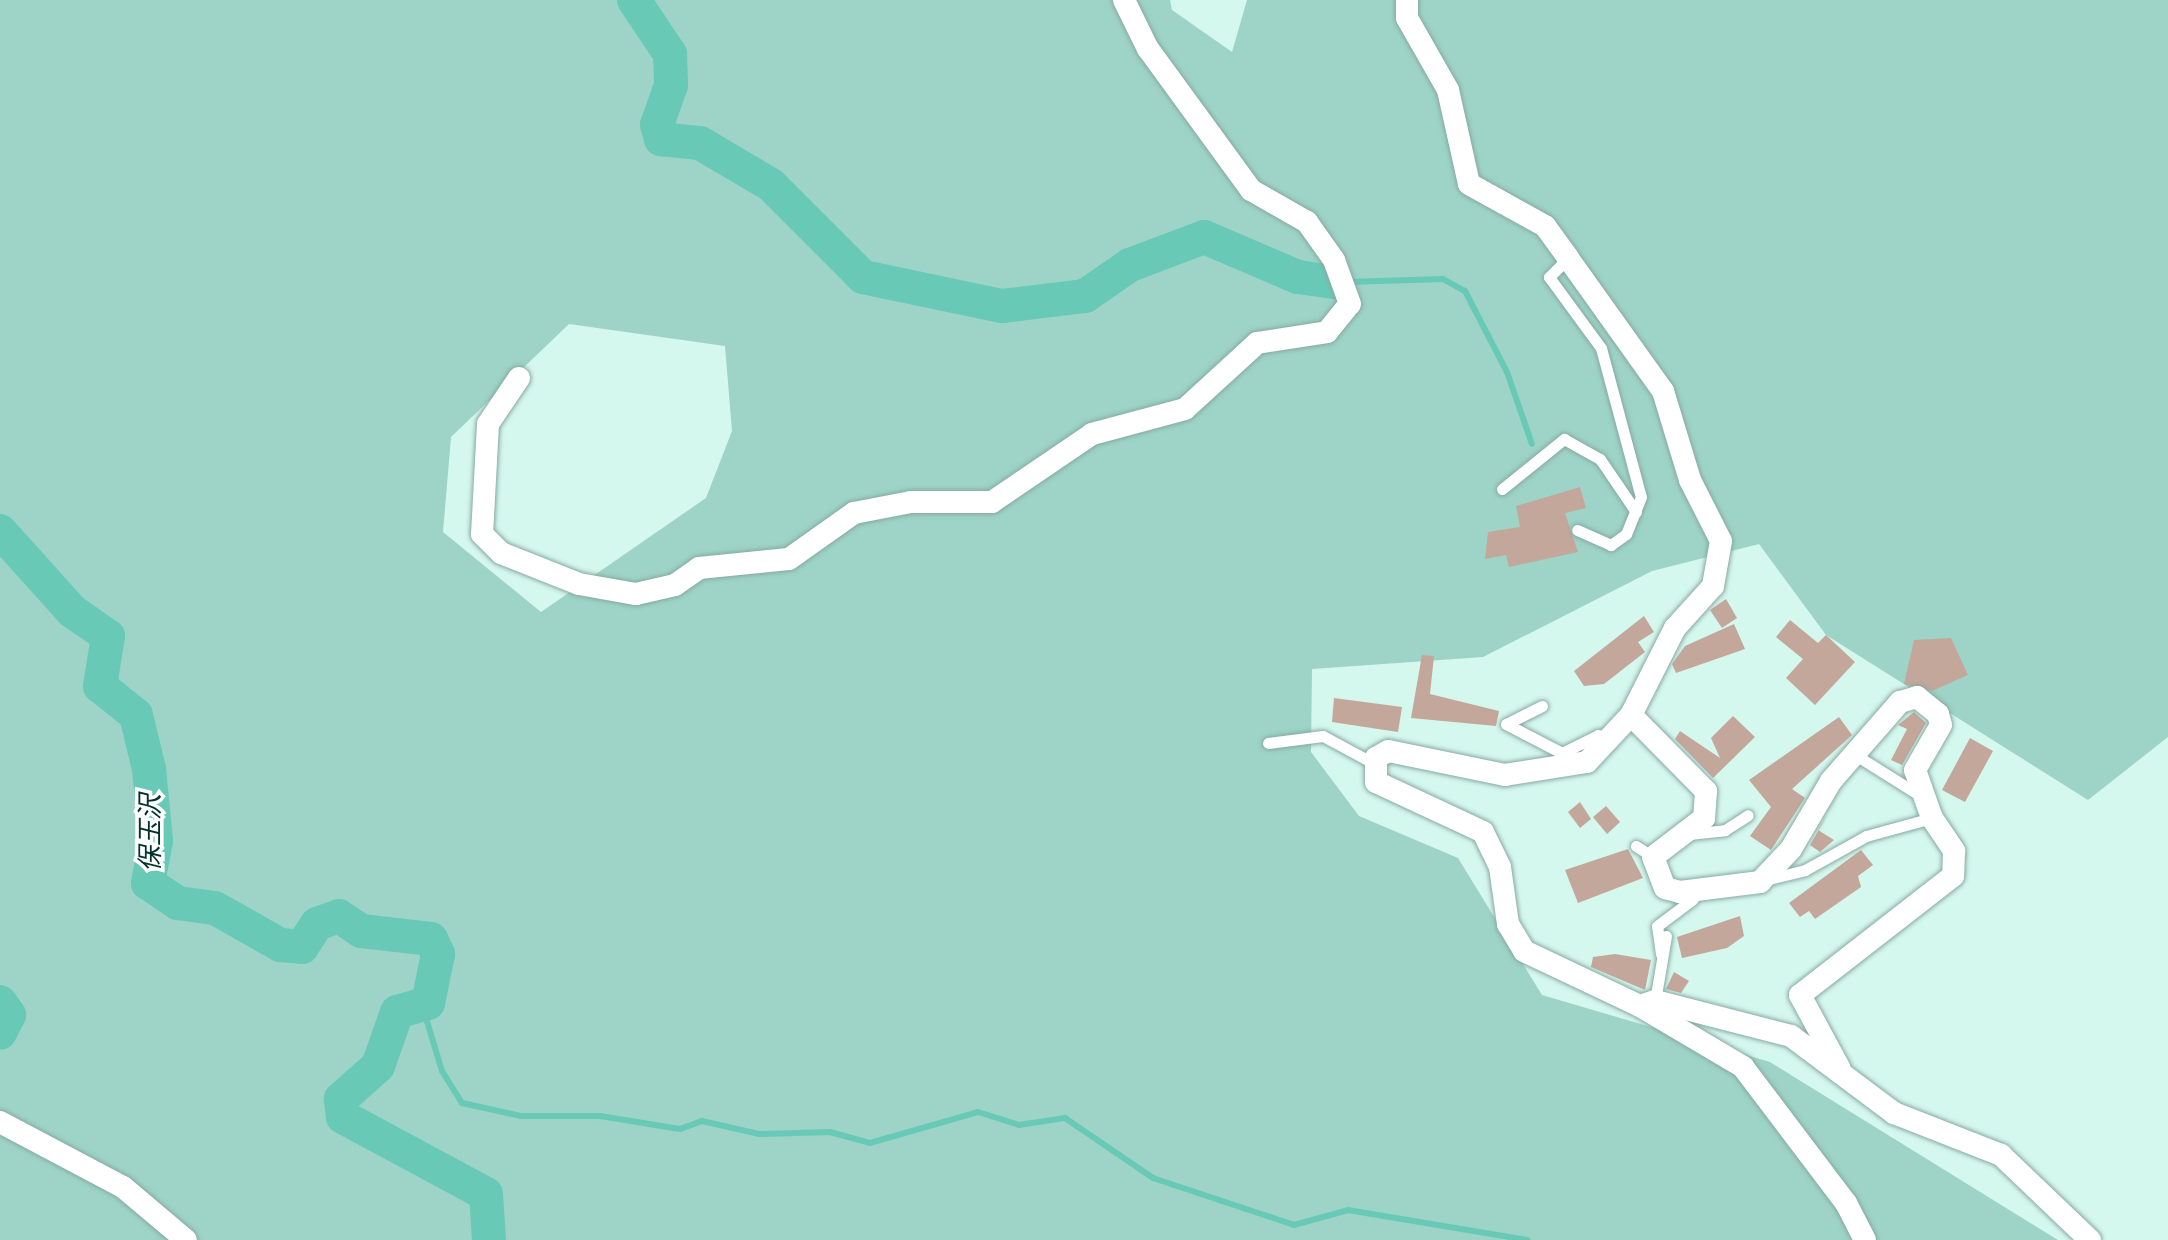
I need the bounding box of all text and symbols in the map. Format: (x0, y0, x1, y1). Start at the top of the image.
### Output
water label: 保玉沢 (134, 794, 166, 872)

